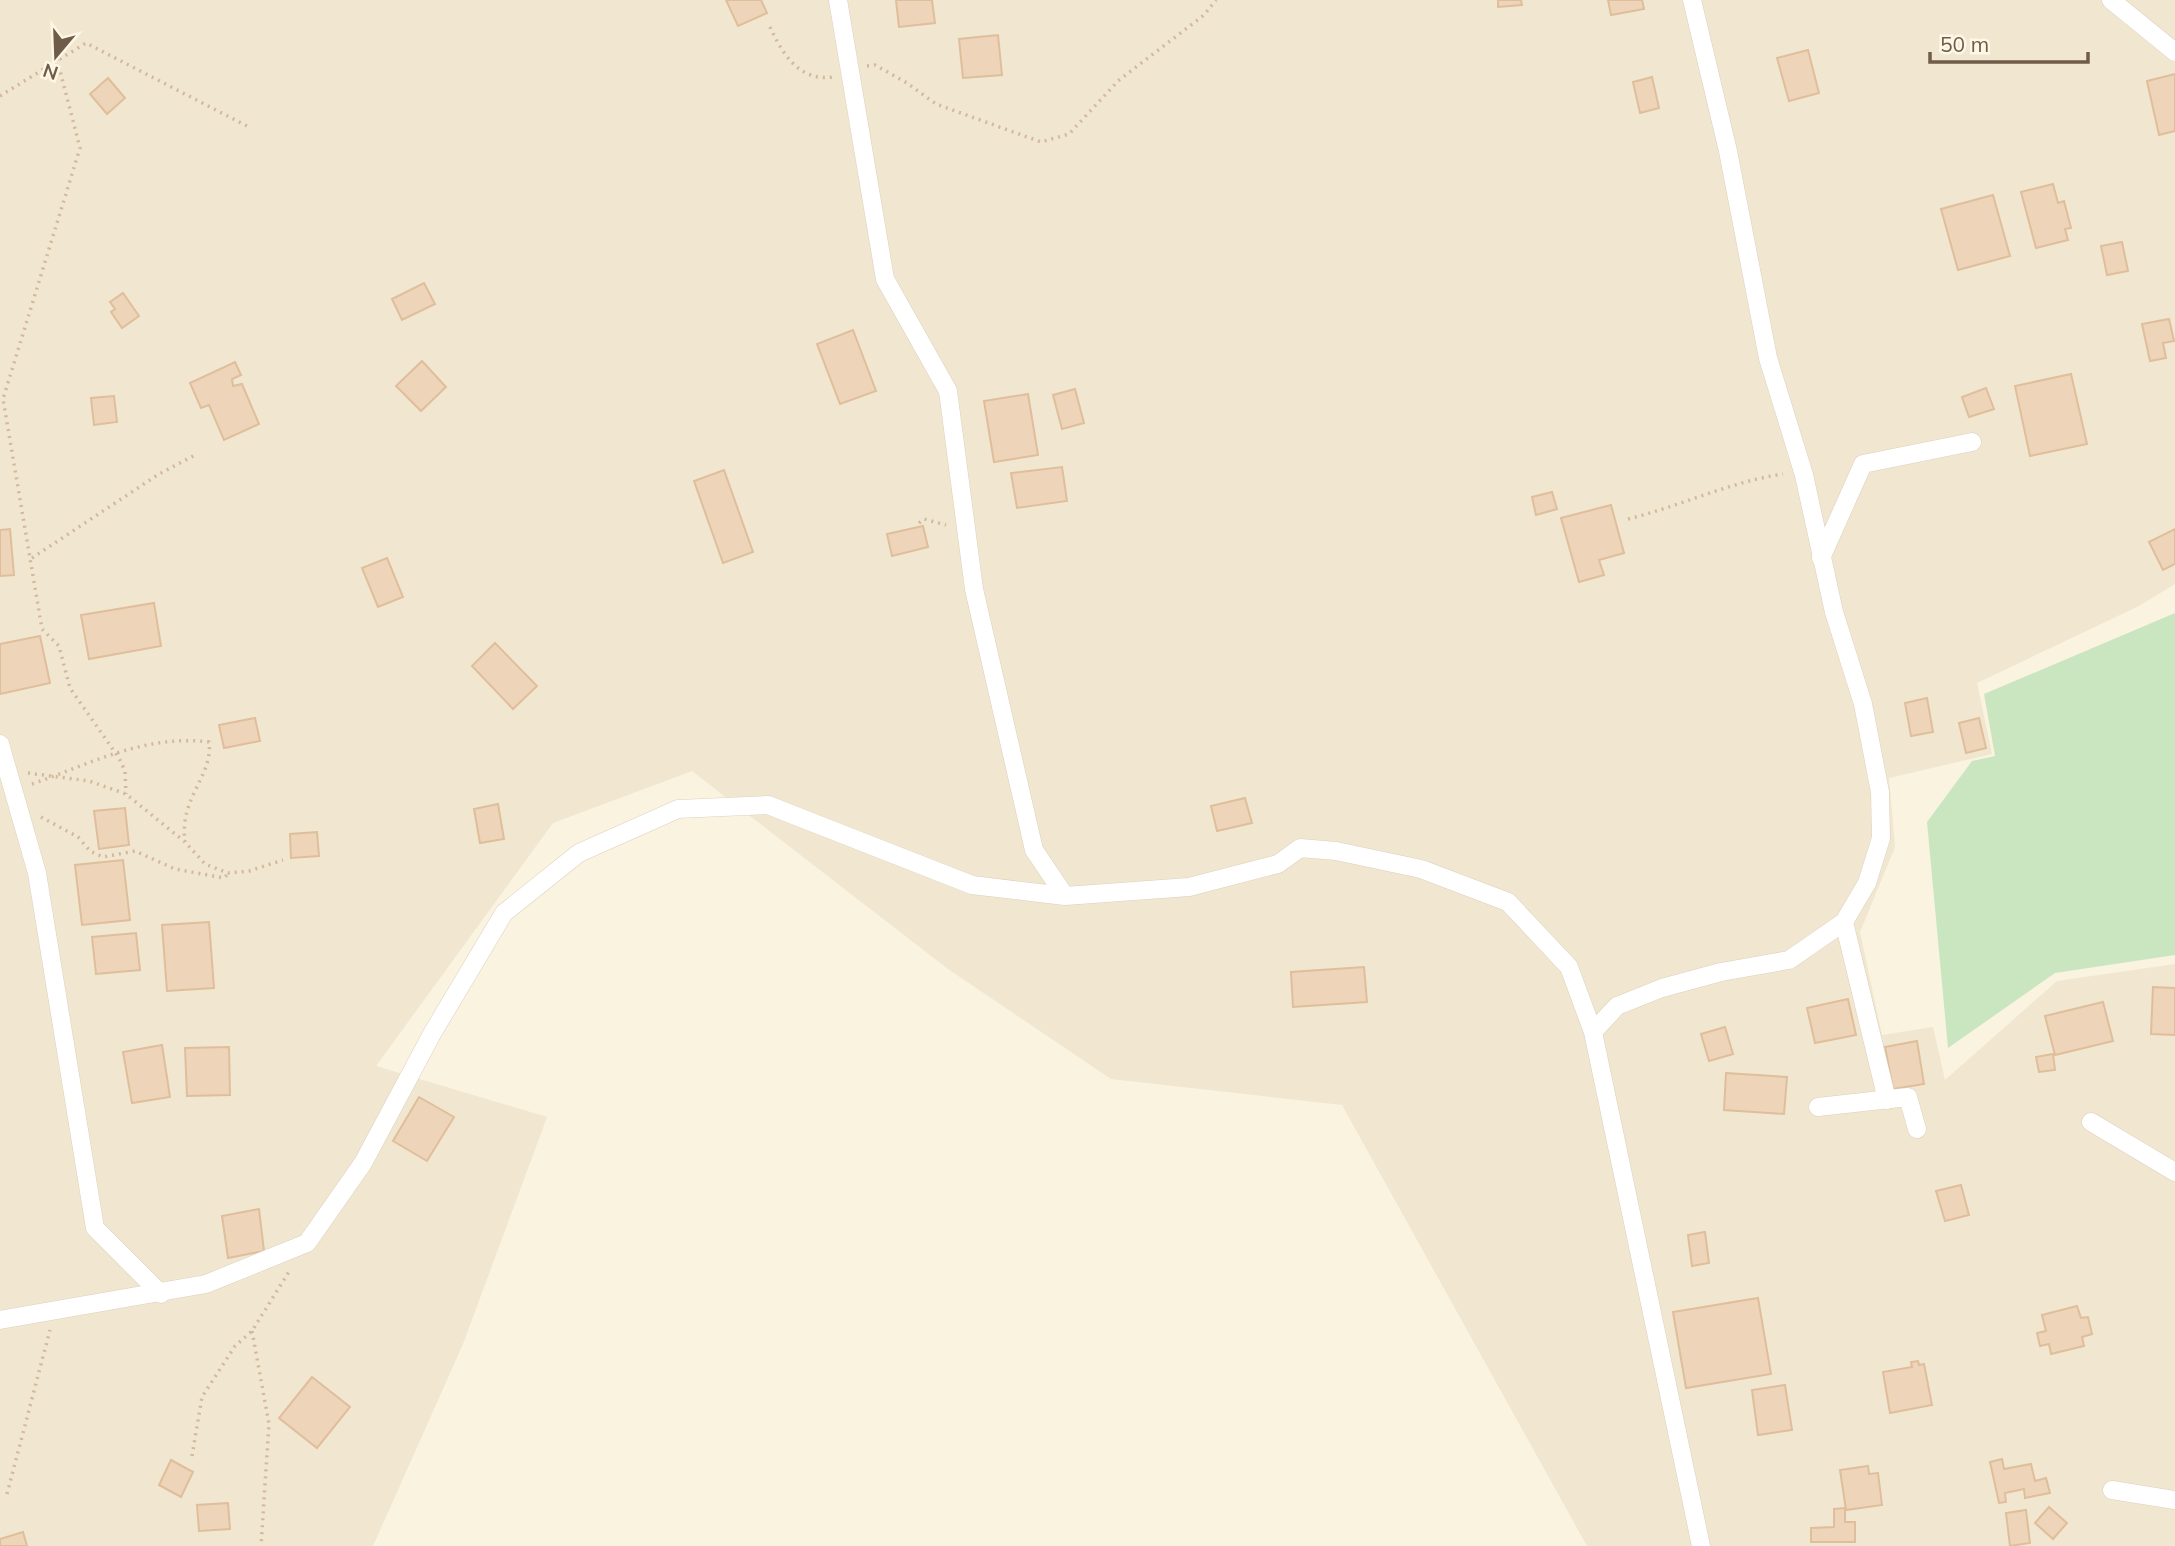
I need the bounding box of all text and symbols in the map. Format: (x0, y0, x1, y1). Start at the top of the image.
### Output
north arrow (21, 21, 91, 91)
scale bar (1930, 21, 2088, 65)
text: 50 m (1940, 31, 1989, 57)
text: N (40, 58, 61, 86)

